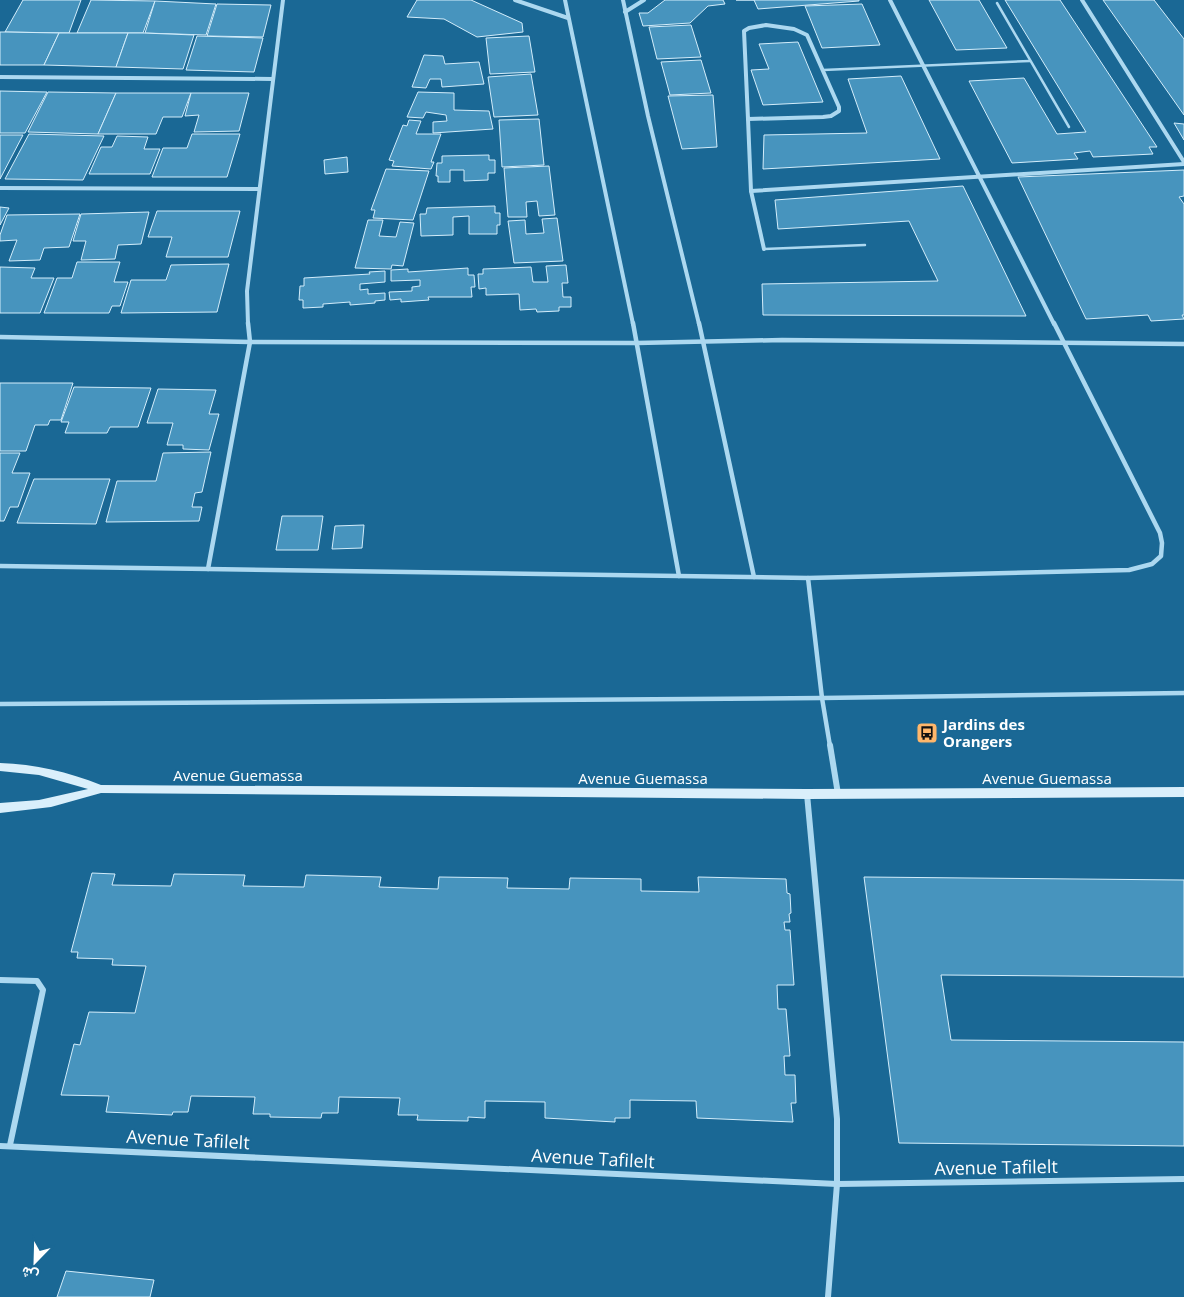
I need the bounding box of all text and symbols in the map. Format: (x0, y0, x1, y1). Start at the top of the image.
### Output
place label: Jardins des Orangers (941, 714, 1025, 751)
bus stop icon: Jardins des Orangers (915, 721, 939, 745)
street label: Avenue Guemassa (173, 765, 303, 785)
street label: Avenue Guemassa (578, 768, 708, 788)
street label: Avenue Guemassa (982, 768, 1112, 788)
street label: Avenue Tafilelt (126, 1124, 250, 1154)
street label: Avenue Tafilelt (531, 1143, 655, 1173)
street label: Avenue Tafilelt (934, 1154, 1058, 1180)
north arrow (10, 1237, 60, 1287)
text: ش (18, 1262, 41, 1286)

